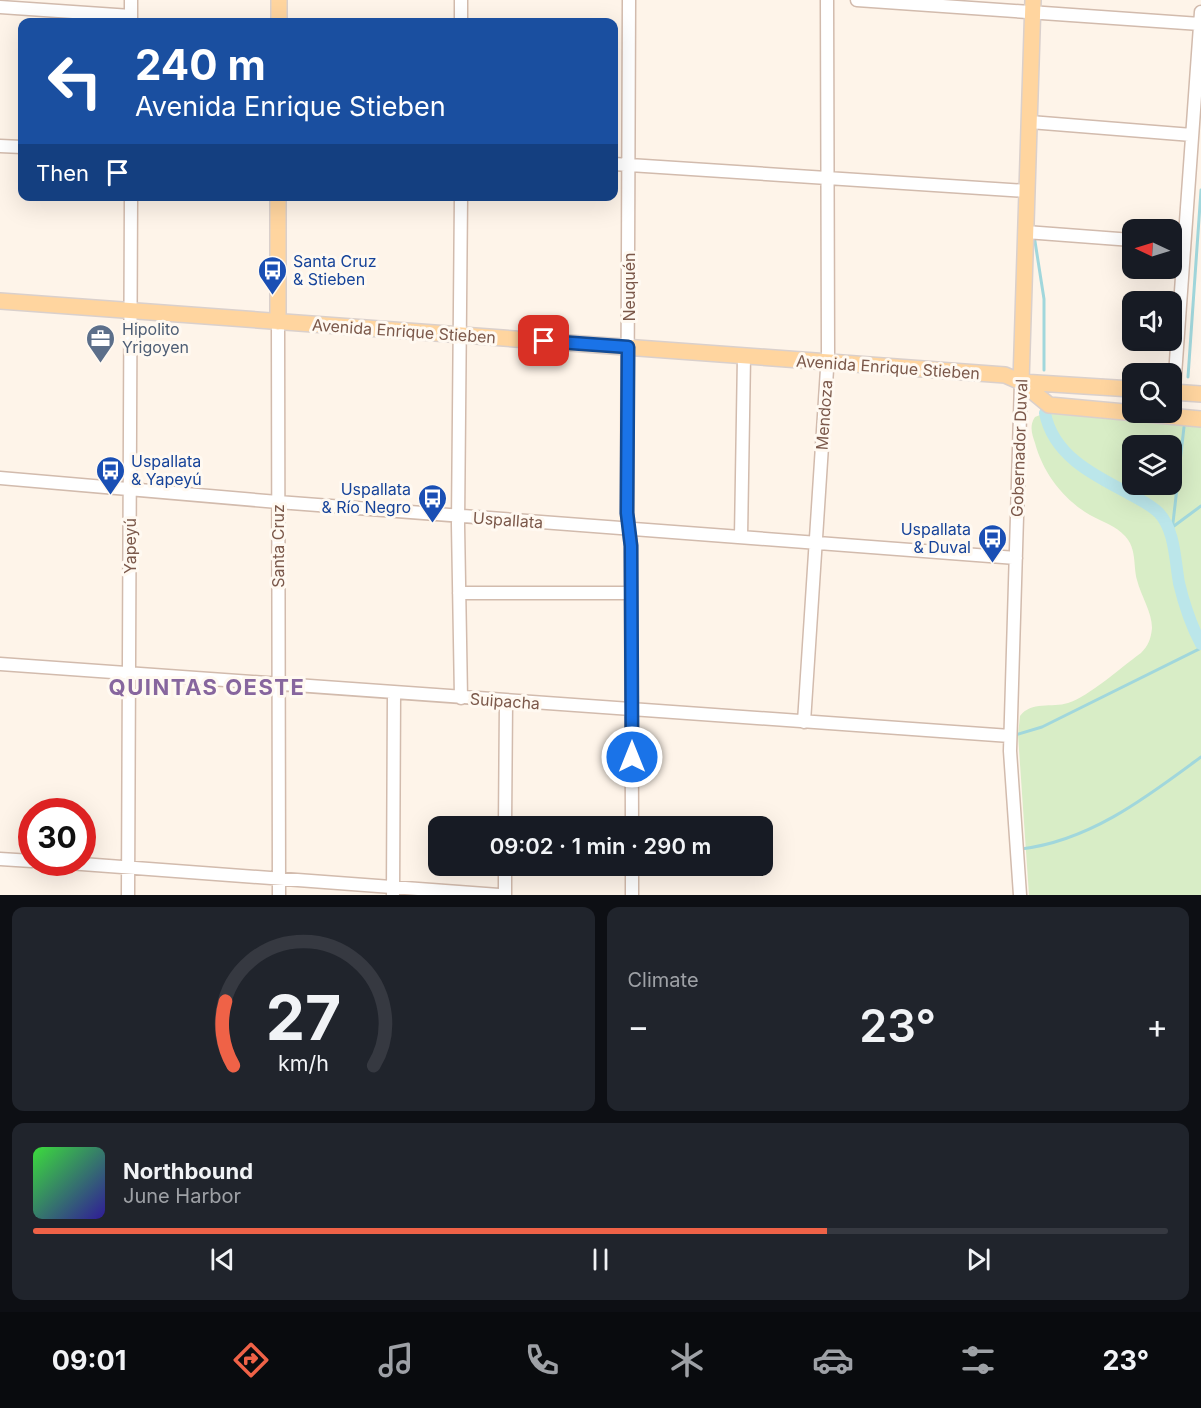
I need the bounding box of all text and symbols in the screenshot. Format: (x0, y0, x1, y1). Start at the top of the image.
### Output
text: 240 m (135, 39, 266, 90)
icon: left (36, 42, 114, 120)
text: Avenida Enrique Stieben (135, 90, 446, 123)
icon: arrive (101, 156, 134, 189)
text: Then (36, 160, 89, 186)
north arrow (1122, 219, 1182, 279)
map controls (1122, 219, 1182, 495)
place label: Santa Cruz & Stieben (293, 251, 377, 289)
street label: Neuquén (619, 253, 639, 321)
bus stop icon: Santa Cruz & Stieben (256, 254, 288, 296)
button: sound (1122, 291, 1182, 351)
street label: Avenida Enrique Stieben (311, 315, 497, 347)
pin (518, 315, 569, 366)
place label: Hipolito Yrigoyen (122, 319, 189, 357)
office icon: Hipolito Yrigoyen (85, 322, 117, 364)
icon: arrive (527, 324, 560, 357)
street label: Avenida Enrique Stieben (795, 351, 981, 383)
button: search (1122, 363, 1182, 423)
street label: Mendoza (812, 379, 836, 451)
street label: Gobernador Duval (1007, 379, 1031, 517)
button: layers (1122, 435, 1182, 495)
place label: Uspallata & Yapeyú (131, 451, 202, 489)
bus stop icon: Uspallata & Yapeyú (94, 454, 126, 496)
place label: Uspallata & Río Negro (321, 479, 411, 517)
bus stop icon: Uspallata & Río Negro (416, 482, 448, 524)
street label: Santa Cruz (268, 504, 288, 588)
street label: Uspallata (472, 508, 544, 532)
street label: Yapeyú (120, 518, 140, 574)
place label: Uspallata & Duval (901, 519, 971, 557)
bus stop icon: Uspallata & Duval (976, 522, 1008, 564)
district label: QUINTAS OESTE (109, 674, 305, 700)
street label: Suipacha (469, 689, 541, 713)
position arrow (600, 725, 664, 789)
speed limit sign: 30 (18, 798, 96, 876)
text: 09:02 · 1 min · 290 m (490, 833, 711, 859)
text: Climate (628, 968, 699, 992)
text: 27 (265, 980, 341, 1055)
text: 23° (859, 998, 936, 1053)
text: − (628, 1006, 649, 1046)
text: + (1146, 1006, 1168, 1046)
text: km/h (278, 1050, 329, 1076)
text: Northbound (123, 1158, 253, 1184)
text: June Harbor (123, 1184, 241, 1208)
icon: previous (206, 1243, 239, 1276)
icon: pause (584, 1243, 617, 1276)
icon: next (962, 1243, 995, 1276)
icon: directions (230, 1339, 272, 1381)
icon: music (375, 1339, 417, 1381)
icon: phone (521, 1339, 563, 1381)
icon: climate (666, 1339, 708, 1381)
icon: car (812, 1339, 854, 1381)
icon: filters (957, 1339, 999, 1381)
text: 09:01 (52, 1344, 126, 1377)
text: 23° (1103, 1344, 1149, 1377)

